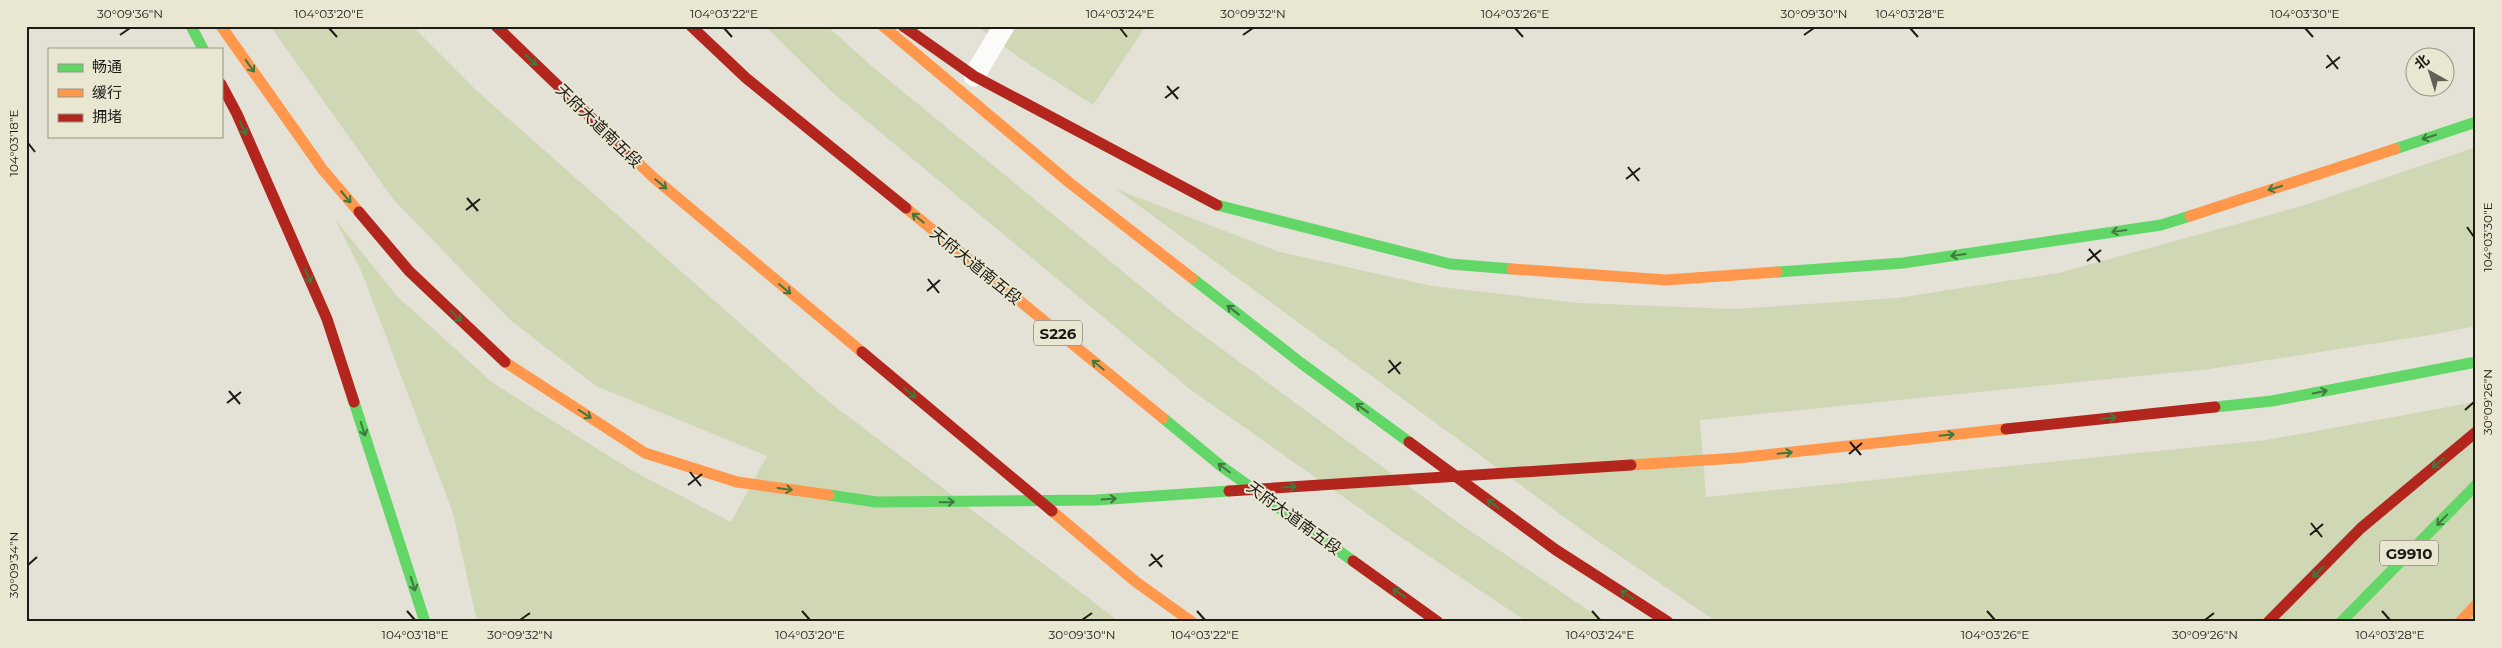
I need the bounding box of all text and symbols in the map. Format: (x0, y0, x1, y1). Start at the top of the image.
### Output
text: 30°09'36"N (97, 6, 163, 21)
text: 104°03'20"E (294, 6, 364, 21)
text: 104°03'22"E (690, 6, 758, 21)
text: 104°03'24"E (1086, 6, 1154, 21)
text: 30°09'32"N (1220, 6, 1286, 21)
text: 104°03'26"E (1481, 6, 1549, 21)
text: 30°09'30"N (1781, 6, 1847, 21)
text: 104°03'28"E (1875, 6, 1945, 21)
text: 104°03'30"E (2270, 6, 2340, 21)
legend (48, 48, 222, 138)
north arrow (2404, 48, 2454, 98)
text: 北 (2411, 50, 2433, 73)
one-way arrow (524, 54, 537, 66)
text: 畅通 (92, 57, 122, 76)
one-way arrow (245, 59, 255, 73)
street label: 天府大道南五段 (552, 80, 646, 172)
text: 缓行 (92, 83, 122, 102)
text: 拥堵 (92, 107, 122, 126)
text: 104°03'18"E (6, 110, 21, 176)
one-way arrow (238, 120, 248, 135)
one-way arrow (2422, 133, 2438, 142)
one-way arrow (654, 179, 667, 190)
one-way arrow (2267, 183, 2283, 193)
one-way arrow (340, 190, 351, 203)
text: 104°03'30"E (2480, 202, 2495, 272)
one-way arrow (912, 213, 925, 224)
street label: 天府大道南五段 (926, 223, 1026, 309)
one-way arrow (2111, 226, 2127, 236)
one-way arrow (1950, 250, 1966, 260)
one-way arrow (304, 268, 314, 283)
one-way arrow (779, 283, 792, 294)
one-way arrow (1227, 304, 1240, 315)
one-way arrow (450, 310, 462, 322)
road number: S226 (1034, 320, 1082, 346)
one-way arrow (1092, 360, 1105, 371)
text: 30°09'26"N (2480, 369, 2495, 435)
one-way arrow (2311, 386, 2327, 396)
one-way arrow (903, 387, 916, 398)
one-way arrow (1355, 403, 1369, 413)
one-way arrow (577, 409, 591, 419)
one-way arrow (2100, 413, 2116, 423)
one-way arrow (358, 421, 368, 437)
one-way arrow (1939, 430, 1955, 440)
one-way arrow (1777, 448, 1793, 457)
one-way arrow (2432, 458, 2445, 469)
one-way arrow (1217, 463, 1231, 473)
street label: 天府大道南五段 (1243, 477, 1345, 559)
one-way arrow (1280, 483, 1296, 492)
one-way arrow (777, 484, 793, 494)
one-way arrow (1101, 494, 1117, 504)
one-way arrow (938, 497, 954, 506)
one-way arrow (1486, 499, 1500, 509)
one-way arrow (2435, 514, 2448, 526)
text: 30°09'34"N (6, 532, 21, 598)
road number: G9910 (2380, 540, 2438, 566)
one-way arrow (2311, 566, 2324, 578)
one-way arrow (409, 576, 418, 591)
one-way arrow (1392, 588, 1406, 598)
one-way arrow (1621, 590, 1635, 600)
text: 104°03'18"E (382, 627, 448, 642)
text: 30°09'32"N (487, 627, 553, 642)
text: 104°03'20"E (775, 627, 845, 642)
text: 30°09'30"N (1049, 627, 1115, 642)
text: 104°03'22"E (1171, 627, 1239, 642)
text: 104°03'24"E (1566, 627, 1634, 642)
text: 104°03'26"E (1961, 627, 2029, 642)
text: 30°09'26"N (2172, 627, 2238, 642)
text: 104°03'28"E (2355, 627, 2425, 642)

